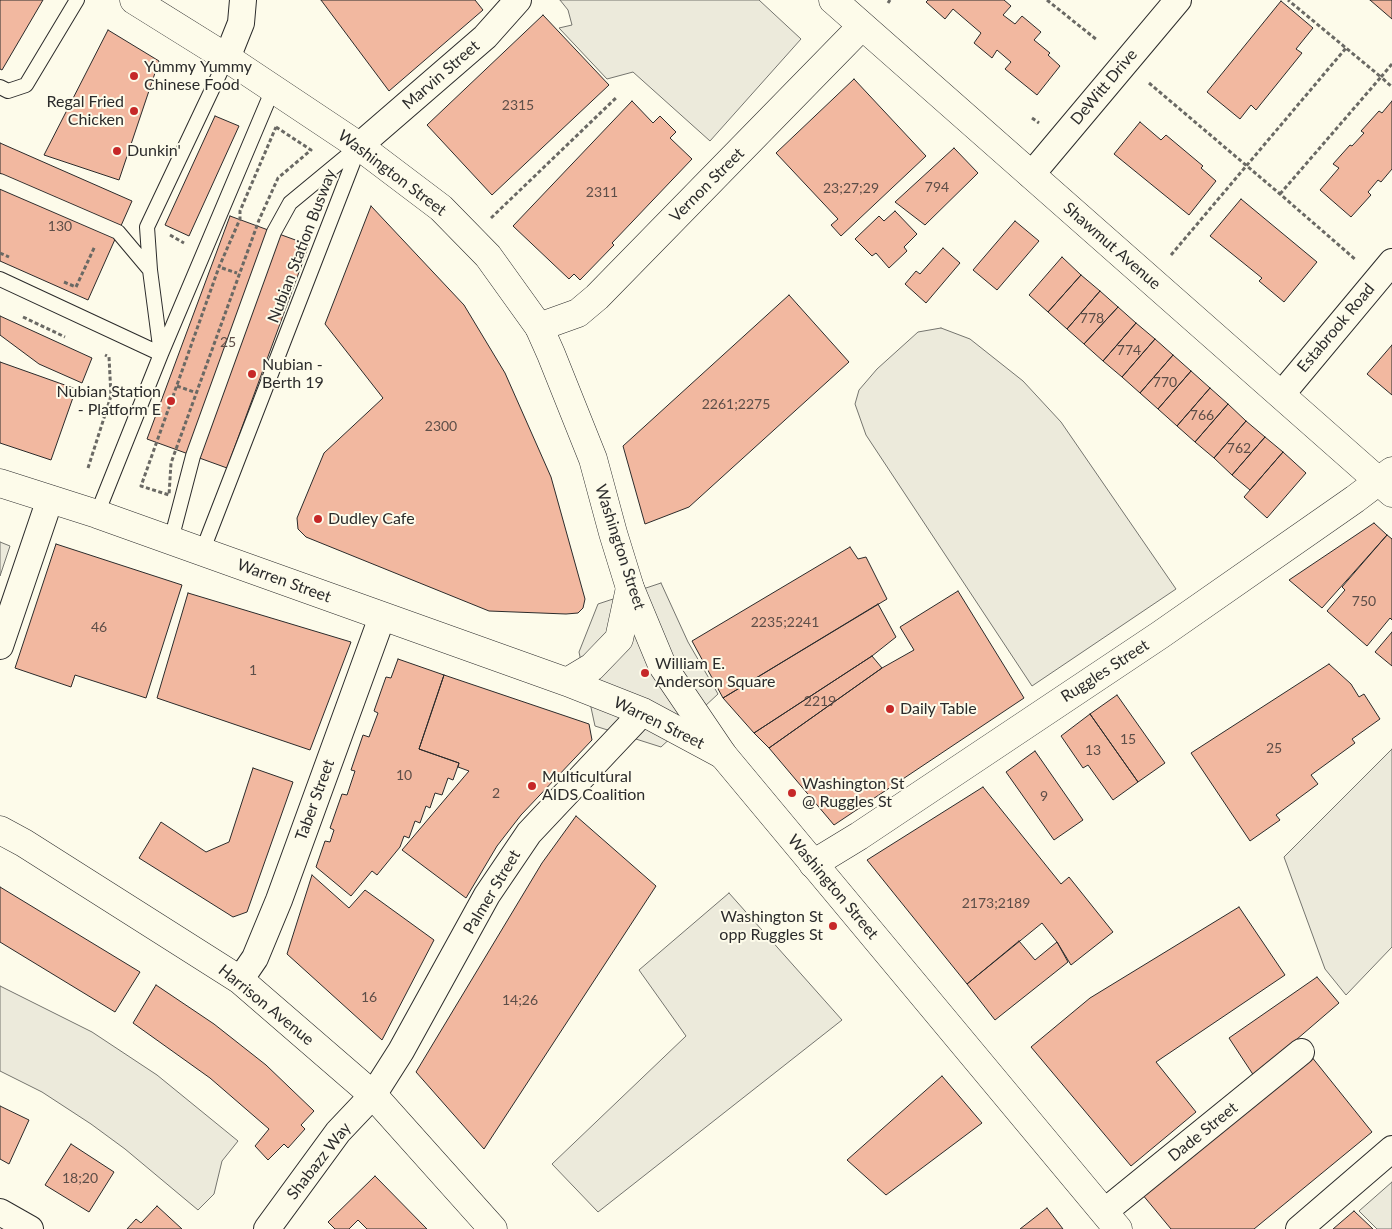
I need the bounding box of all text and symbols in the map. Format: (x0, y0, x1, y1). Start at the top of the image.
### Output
street label: Marvin Street (399, 36, 483, 114)
street label: DeWitt Drive (1067, 45, 1141, 129)
place label: Yummy Yummy Chinese Food (144, 57, 252, 95)
marker: Yummy Yummy Chinese Food (128, 70, 140, 82)
place label: Regal Fried Chicken (46, 92, 124, 130)
house number: 2315 (502, 97, 534, 113)
marker: Regal Fried Chicken (128, 105, 140, 117)
street label: Washington Street (334, 126, 450, 220)
place label: Dunkin' (127, 141, 181, 161)
street label: Vernon Street (666, 144, 748, 226)
marker: Dunkin' (111, 145, 123, 157)
street label: Nubian Station Busway (264, 166, 340, 326)
house number: 794 (925, 179, 949, 195)
house number: 23;27;29 (823, 180, 879, 196)
house number: 2311 (586, 184, 618, 200)
street label: Shawmut Avenue (1059, 198, 1165, 294)
house number: 130 (48, 218, 72, 234)
street label: Estabrook Road (1293, 280, 1379, 376)
house number: 778 (1080, 310, 1104, 326)
house number: 25 (220, 334, 236, 350)
house number: 774 (1117, 342, 1141, 358)
place label: Nubian - Berth 19 (262, 355, 324, 393)
marker: Nubian - Berth 19 (246, 368, 258, 380)
house number: 770 (1153, 374, 1177, 390)
place label: Nubian Station - Platform E (56, 382, 161, 420)
marker: Nubian Station - Platform E (165, 395, 177, 407)
house number: 2261;2275 (702, 396, 770, 412)
house number: 766 (1190, 407, 1214, 423)
house number: 2300 (425, 418, 457, 434)
house number: 762 (1227, 440, 1251, 456)
street label: Washington Street (591, 482, 649, 612)
place label: Dudley Cafe (328, 509, 415, 529)
marker: Dudley Cafe (312, 513, 324, 525)
street label: Warren Street (234, 555, 334, 607)
house number: 750 (1352, 593, 1376, 609)
house number: 2235;2241 (751, 614, 819, 630)
house number: 46 (91, 619, 107, 635)
street label: Ruggles Street (1058, 636, 1152, 706)
place label: William E. Anderson Square (655, 654, 775, 692)
house number: 1 (249, 662, 257, 678)
marker: William E. Anderson Square (639, 667, 651, 679)
street label: Warren Street (611, 693, 707, 753)
house number: 2219 (804, 693, 836, 709)
place label: Daily Table (900, 699, 977, 719)
marker: Daily Table (884, 703, 896, 715)
house number: 15 (1120, 731, 1136, 747)
house number: 25 (1266, 740, 1282, 756)
house number: 13 (1085, 742, 1101, 758)
street label: Taber Street (291, 757, 339, 843)
house number: 10 (396, 767, 412, 783)
place label: Multicultural AIDS Coalition (542, 767, 645, 805)
place label: Washington St @ Ruggles St (802, 774, 904, 812)
marker: Multicultural AIDS Coalition (526, 780, 538, 792)
house number: 2 (492, 785, 500, 801)
marker: Washington St @ Ruggles St (786, 787, 798, 799)
house number: 9 (1040, 788, 1048, 804)
street label: Washington Street (784, 831, 882, 943)
street label: Palmer Street (459, 846, 525, 938)
house number: 2173;2189 (962, 895, 1030, 911)
place label: Washington St opp Ruggles St (719, 907, 823, 945)
marker: Washington St opp Ruggles St (827, 920, 839, 932)
street label: Harrison Avenue (214, 961, 318, 1049)
house number: 16 (361, 989, 377, 1005)
house number: 14;26 (502, 992, 538, 1008)
street label: Dade Street (1164, 1098, 1242, 1166)
street label: Shabazz Way (283, 1119, 355, 1203)
house number: 18;20 (62, 1170, 98, 1186)

